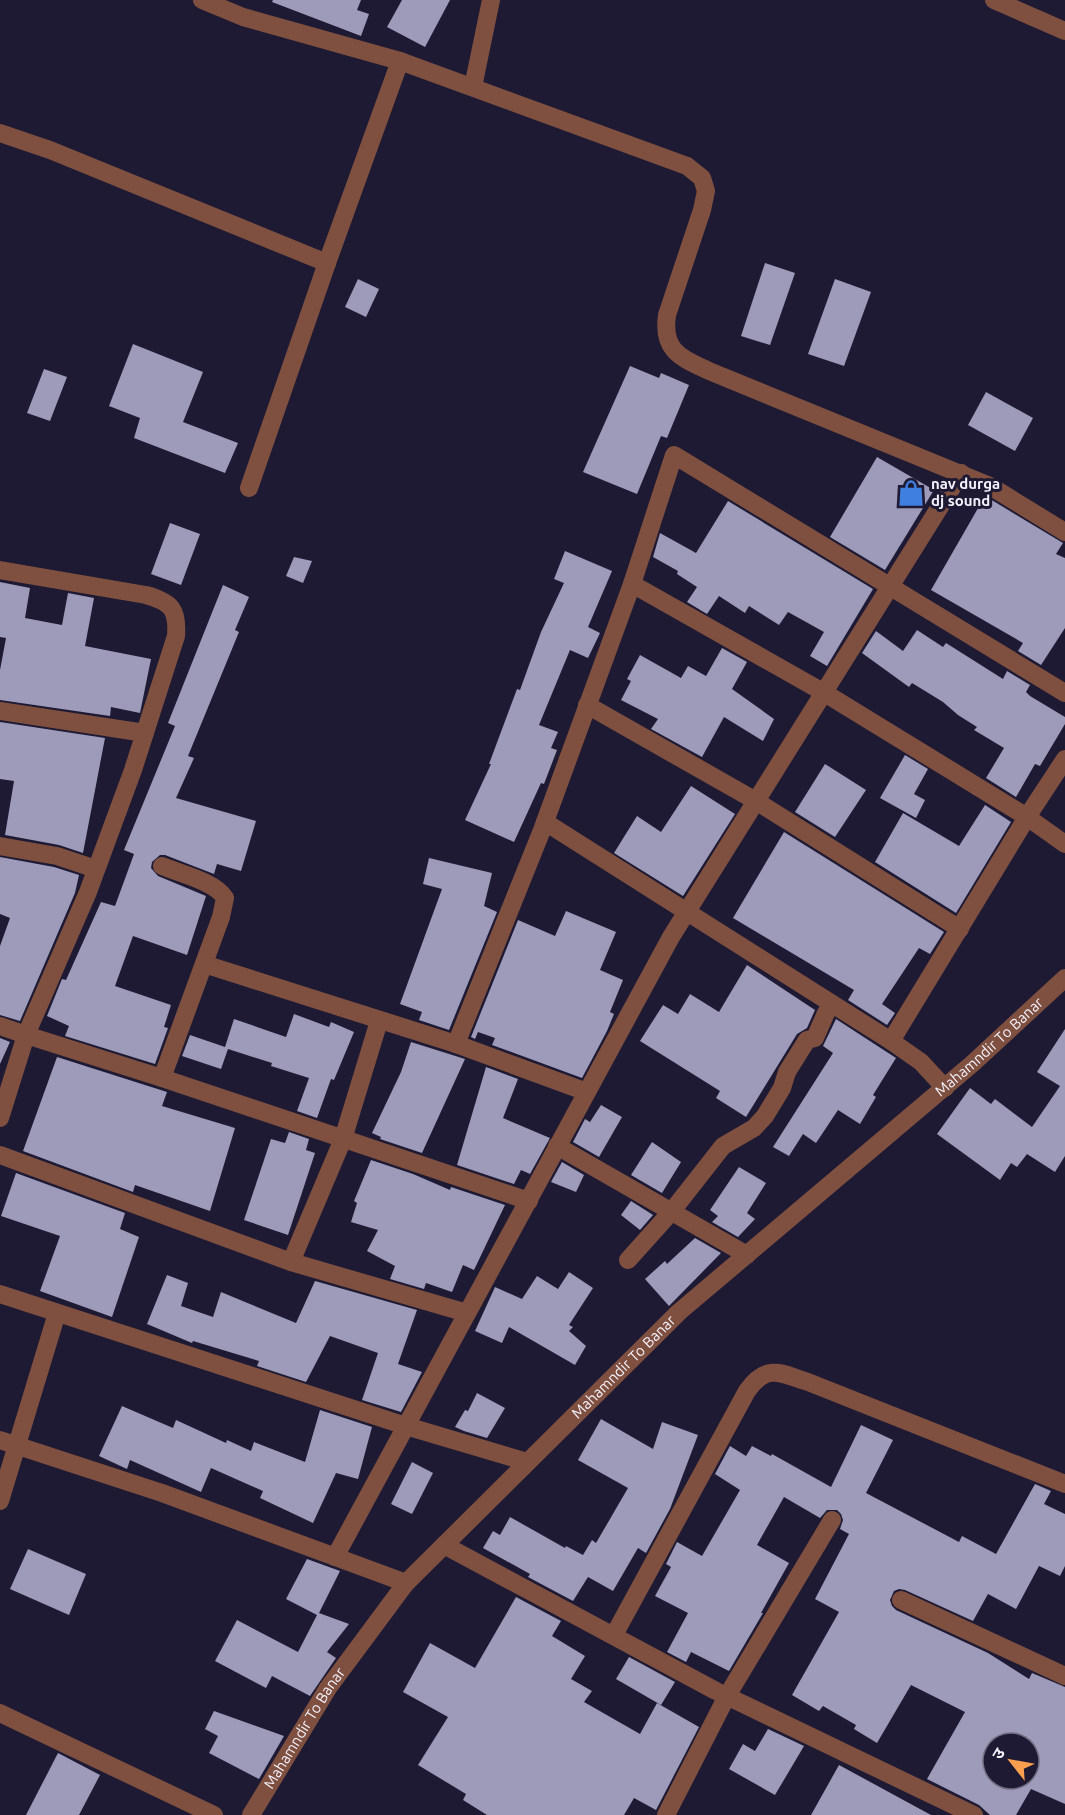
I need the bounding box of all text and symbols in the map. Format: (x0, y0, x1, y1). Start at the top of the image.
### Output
place label: nav durga dj sound (931, 475, 1000, 509)
shop icon: nav durga dj sound (896, 478, 926, 508)
street label: Mahamndir To Banar (931, 994, 1047, 1099)
street label: Mahamndir To Banar (568, 1311, 679, 1422)
street label: Mahamndir To Banar (260, 1664, 348, 1791)
north arrow (981, 1731, 1041, 1791)
text: उ (988, 1744, 1009, 1762)

